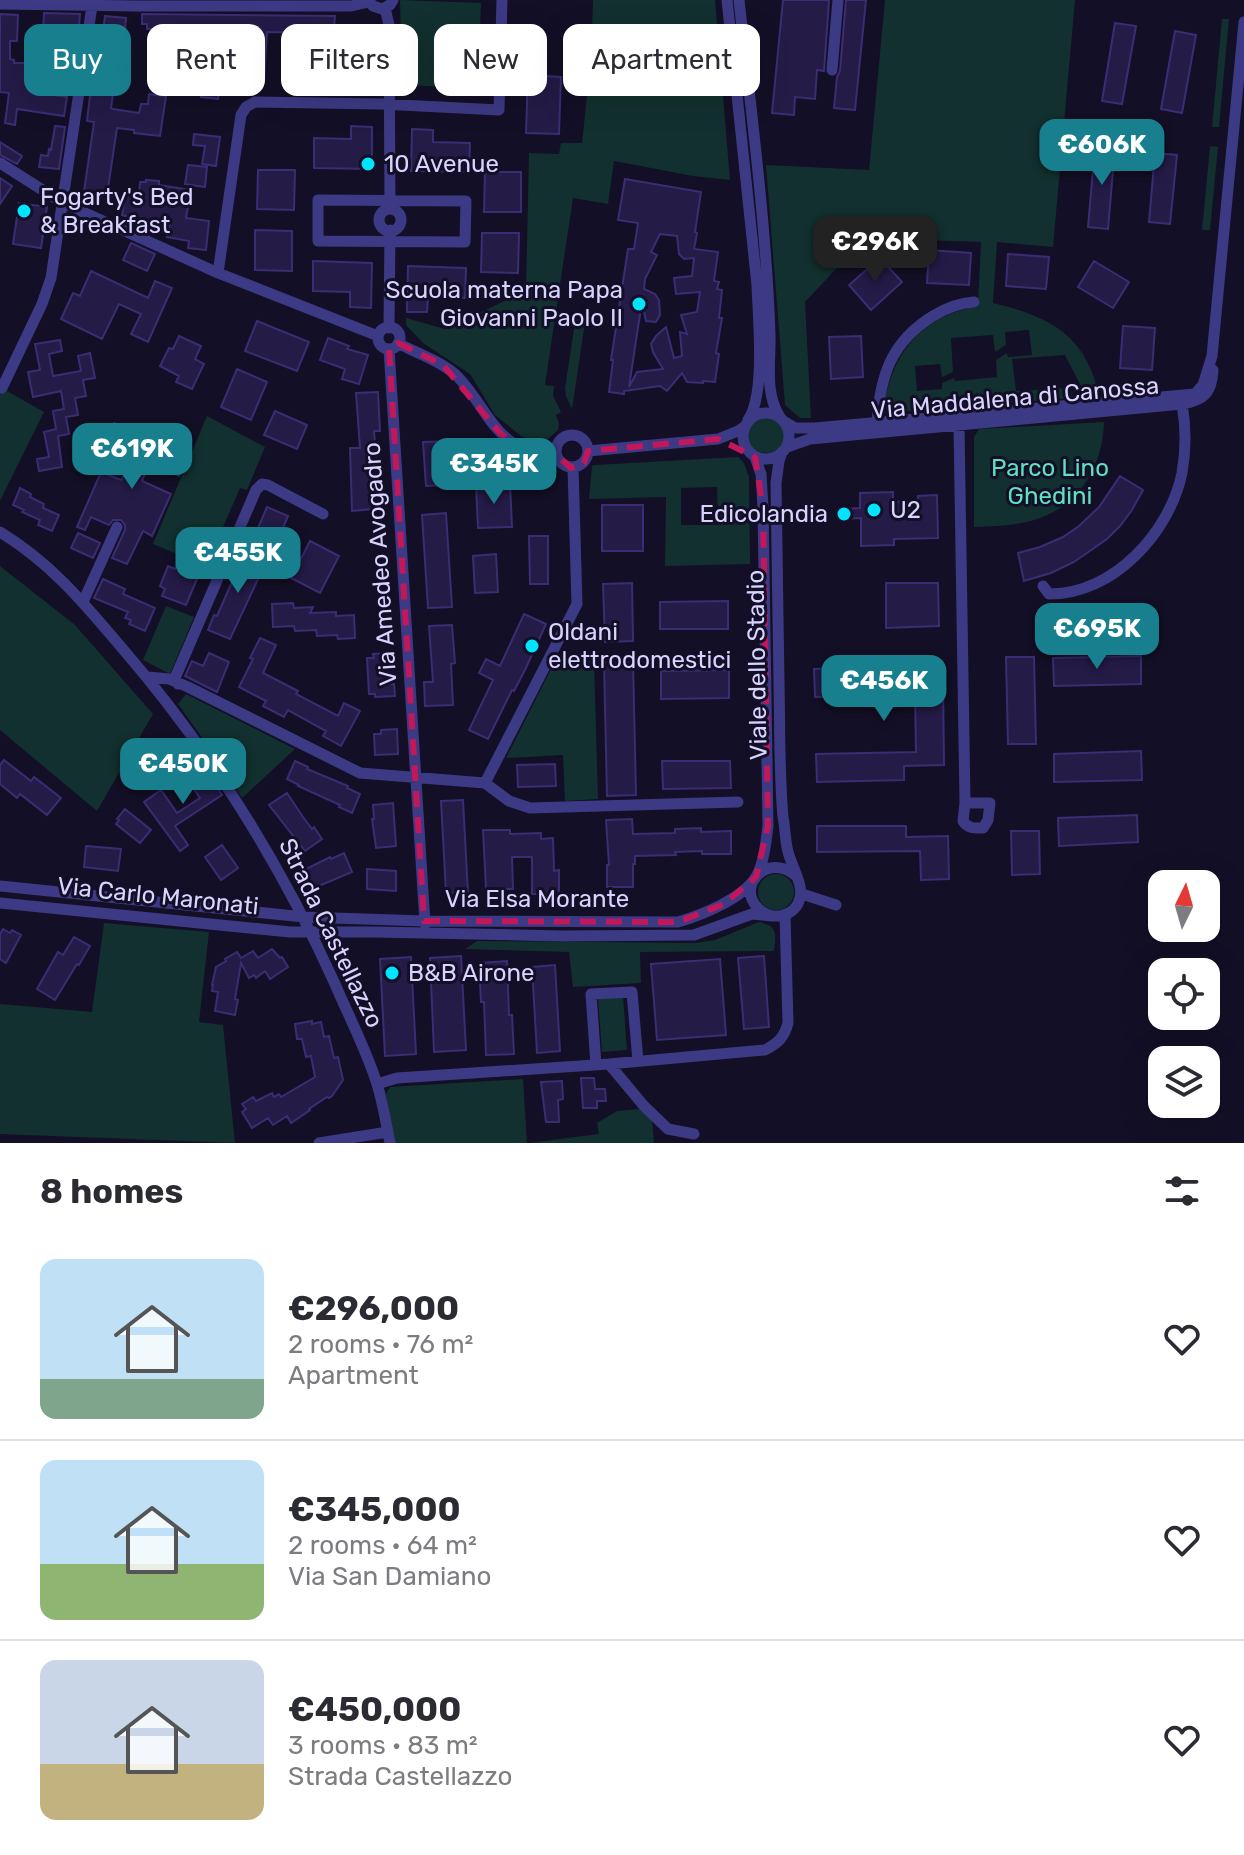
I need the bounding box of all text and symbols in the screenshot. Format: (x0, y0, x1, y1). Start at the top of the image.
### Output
chip: Buy (24, 24, 131, 96)
chip: Rent (147, 24, 265, 96)
chip: Filters (281, 24, 418, 96)
chip: New (434, 24, 547, 96)
chip: Apartment (563, 24, 760, 96)
pin: €606K (1046, 119, 1158, 187)
text: €606K (1057, 129, 1147, 160)
place label: 10 Avenue (384, 150, 499, 178)
marker: 10 Avenue (359, 155, 377, 173)
place label: Fogarty's Bed & Breakfast (40, 183, 193, 239)
marker: Fogarty's Bed & Breakfast (15, 202, 33, 220)
pin: €296K (819, 216, 931, 284)
text: €296K (831, 226, 919, 257)
place label: Scuola materna Papa Giovanni Paolo II (386, 276, 623, 332)
marker: Scuola materna Papa Giovanni Paolo II (630, 295, 648, 313)
street label: Via Maddalena di Canossa (870, 371, 1160, 425)
pin: €619K (76, 423, 188, 491)
text: €619K (90, 433, 174, 464)
pin: €345K (438, 438, 550, 506)
street label: Via Amedeo Avogadro (358, 441, 402, 687)
text: €345K (449, 448, 539, 479)
park label: Parco Lino Ghedini (991, 454, 1109, 510)
place label: U2 (890, 496, 921, 524)
place label: Edicolandia (700, 500, 828, 528)
marker: U2 (865, 501, 883, 519)
marker: Edicolandia (835, 505, 853, 523)
pin: €455K (182, 527, 294, 595)
text: €455K (194, 537, 283, 568)
street label: Viale dello Stadio (741, 570, 773, 760)
pin: €695K (1041, 603, 1153, 671)
text: €695K (1053, 613, 1141, 644)
place label: Oldani elettrodomestici (548, 618, 731, 674)
marker: Oldani elettrodomestici (523, 637, 541, 655)
pin: €456K (828, 655, 940, 723)
text: €456K (839, 665, 929, 696)
pin: €450K (127, 738, 239, 806)
text: €450K (138, 748, 228, 779)
street label: Strada Castellazzo (273, 834, 389, 1032)
north arrow (1148, 870, 1220, 942)
map controls (1148, 870, 1220, 1118)
street label: Via Carlo Maronati (56, 872, 260, 920)
street label: Via Elsa Morante (445, 885, 629, 913)
button: locate (1148, 958, 1220, 1030)
place label: B&B Airone (408, 959, 535, 987)
marker: B&B Airone (383, 964, 401, 982)
button: layers (1148, 1046, 1220, 1118)
icon: filters (1160, 1169, 1204, 1213)
text: 8 homes (40, 1171, 183, 1212)
text: €296,000 (288, 1288, 459, 1329)
icon: home (104, 1291, 200, 1387)
icon: heart (1160, 1317, 1204, 1361)
text: 2 rooms · 76 m² (288, 1329, 473, 1360)
text: Apartment (288, 1360, 419, 1391)
text: €345,000 (288, 1489, 461, 1530)
icon: home (104, 1492, 200, 1588)
icon: heart (1160, 1518, 1204, 1562)
text: 2 rooms · 64 m² (288, 1530, 477, 1561)
text: Via San Damiano (288, 1561, 491, 1592)
text: €450,000 (288, 1689, 461, 1730)
icon: home (104, 1692, 200, 1788)
icon: heart (1160, 1718, 1204, 1762)
text: 3 rooms · 83 m² (288, 1730, 478, 1761)
text: Strada Castellazzo (288, 1761, 512, 1792)

